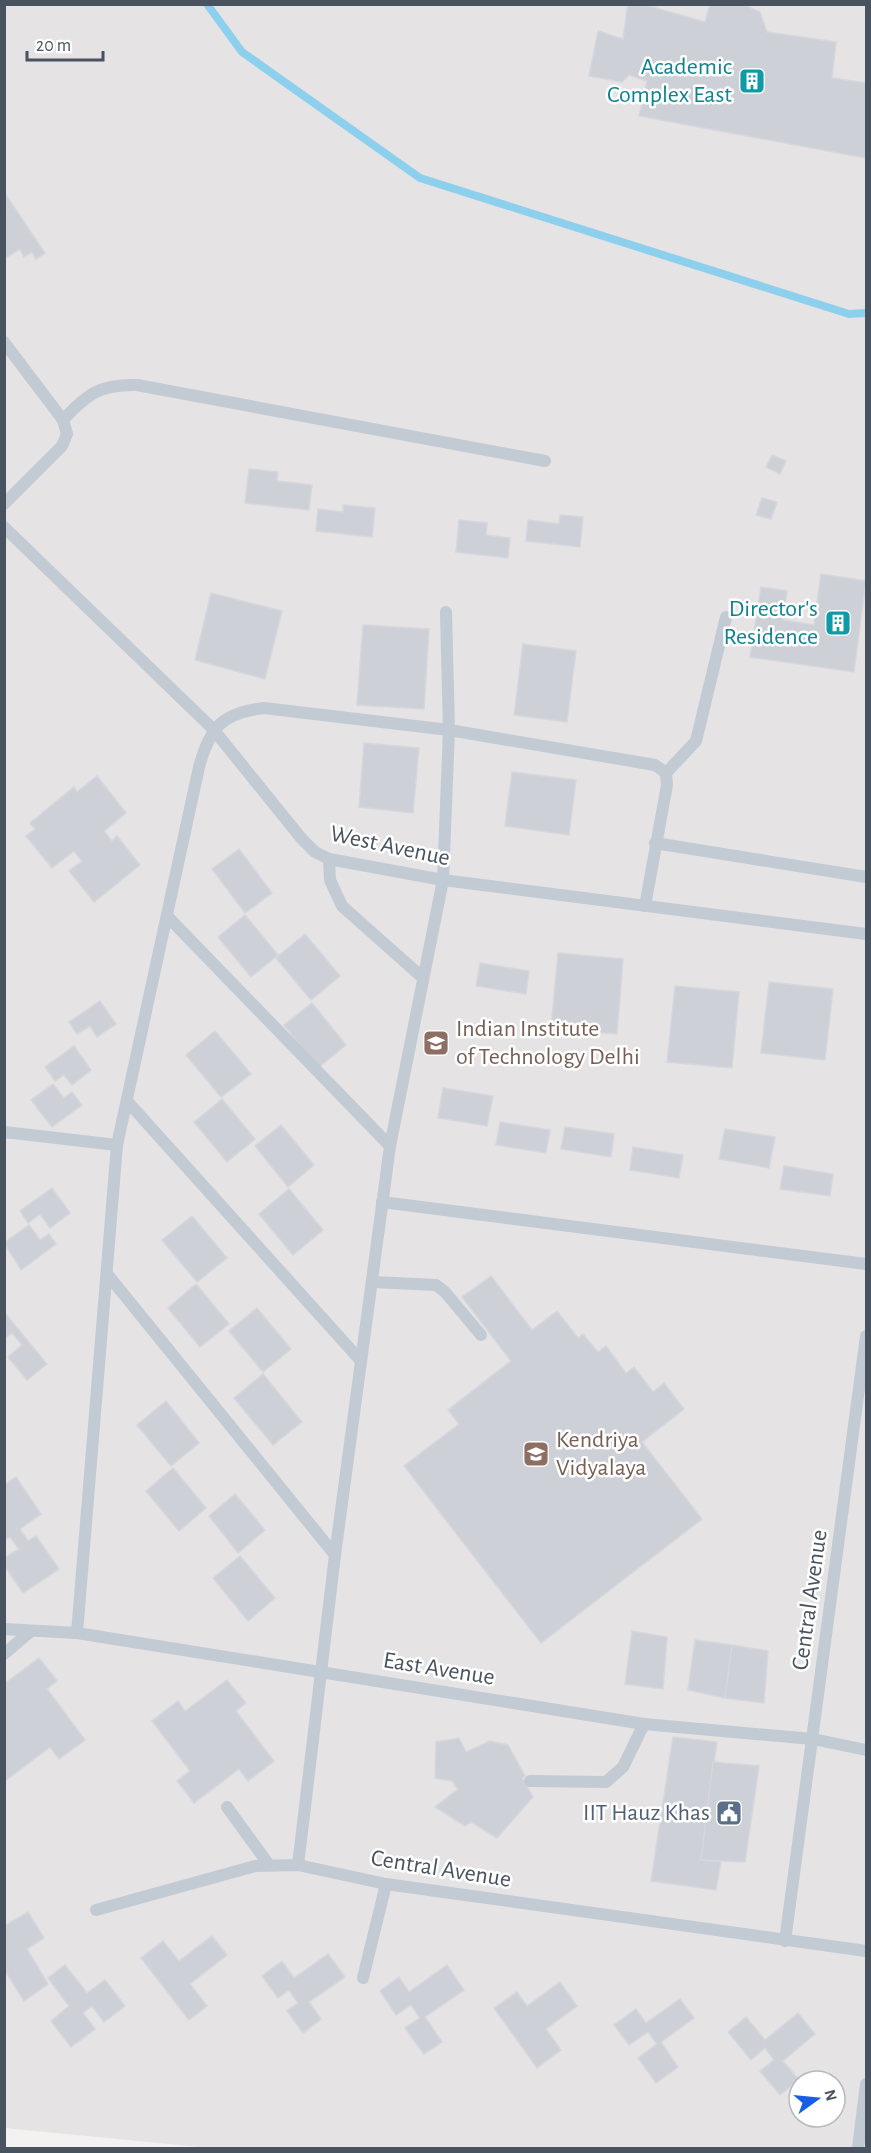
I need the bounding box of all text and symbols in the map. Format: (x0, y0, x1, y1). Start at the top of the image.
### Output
scale bar (27, 24, 104, 62)
text: 20 m (36, 37, 71, 55)
place label: Academic Complex East (607, 55, 732, 107)
building icon: Academic Complex East (737, 66, 767, 96)
place label: Director's Residence (724, 597, 818, 649)
building icon: Director's Residence (823, 608, 853, 638)
street label: West Avenue (328, 822, 452, 870)
place label: Indian Institute of Technology Delhi (456, 1017, 640, 1069)
school or university icon: Indian Institute of Technology Delhi (421, 1028, 451, 1058)
place label: Kendriya Vidyalaya (556, 1428, 646, 1480)
school or university icon: Kendriya Vidyalaya (521, 1439, 551, 1469)
street label: Central Avenue (788, 1528, 832, 1672)
street label: East Avenue (381, 1648, 497, 1690)
public building icon: IIT Hauz Khas (714, 1798, 744, 1828)
place label: IIT Hauz Khas (583, 1801, 710, 1825)
street label: Central Avenue (369, 1846, 513, 1892)
north arrow (787, 2069, 847, 2129)
text: N (821, 2088, 840, 2103)

